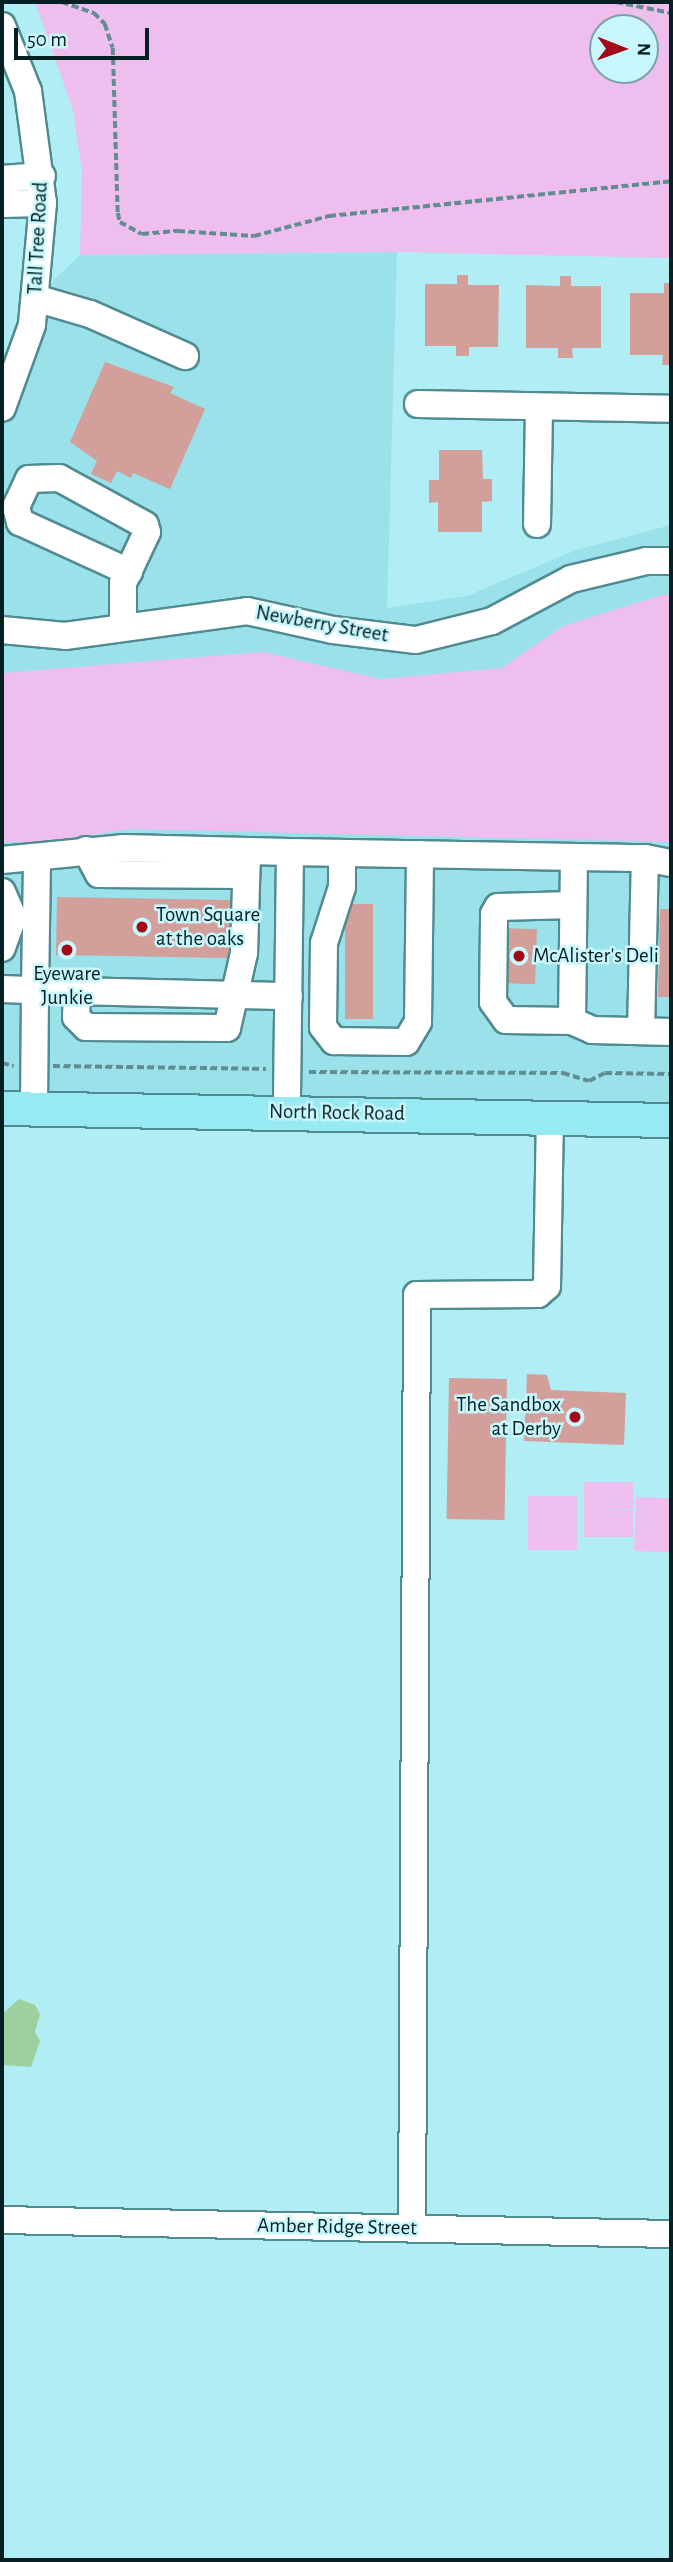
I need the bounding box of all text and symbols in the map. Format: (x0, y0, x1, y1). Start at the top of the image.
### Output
scale bar (18, 14, 152, 58)
north arrow (589, 14, 659, 84)
text: 50 m (27, 29, 67, 50)
text: N (634, 43, 653, 56)
street label: Tall Tree Road (22, 181, 54, 295)
street label: Newberry Street (254, 600, 390, 648)
place label: Town Square at the oaks (156, 902, 260, 952)
marker: Town Square at the oaks (134, 919, 150, 935)
marker: Eyeware Junkie (59, 942, 75, 958)
place label: McAlister's Deli (533, 943, 659, 969)
marker: McAlister's Deli (511, 948, 527, 964)
place label: Eyeware Junkie (33, 961, 101, 1011)
street label: North Rock Road (269, 1099, 405, 1127)
place label: The Sandbox at Derby (456, 1392, 561, 1442)
marker: The Sandbox at Derby (567, 1409, 583, 1425)
street label: Amber Ridge Street (257, 2213, 417, 2241)

